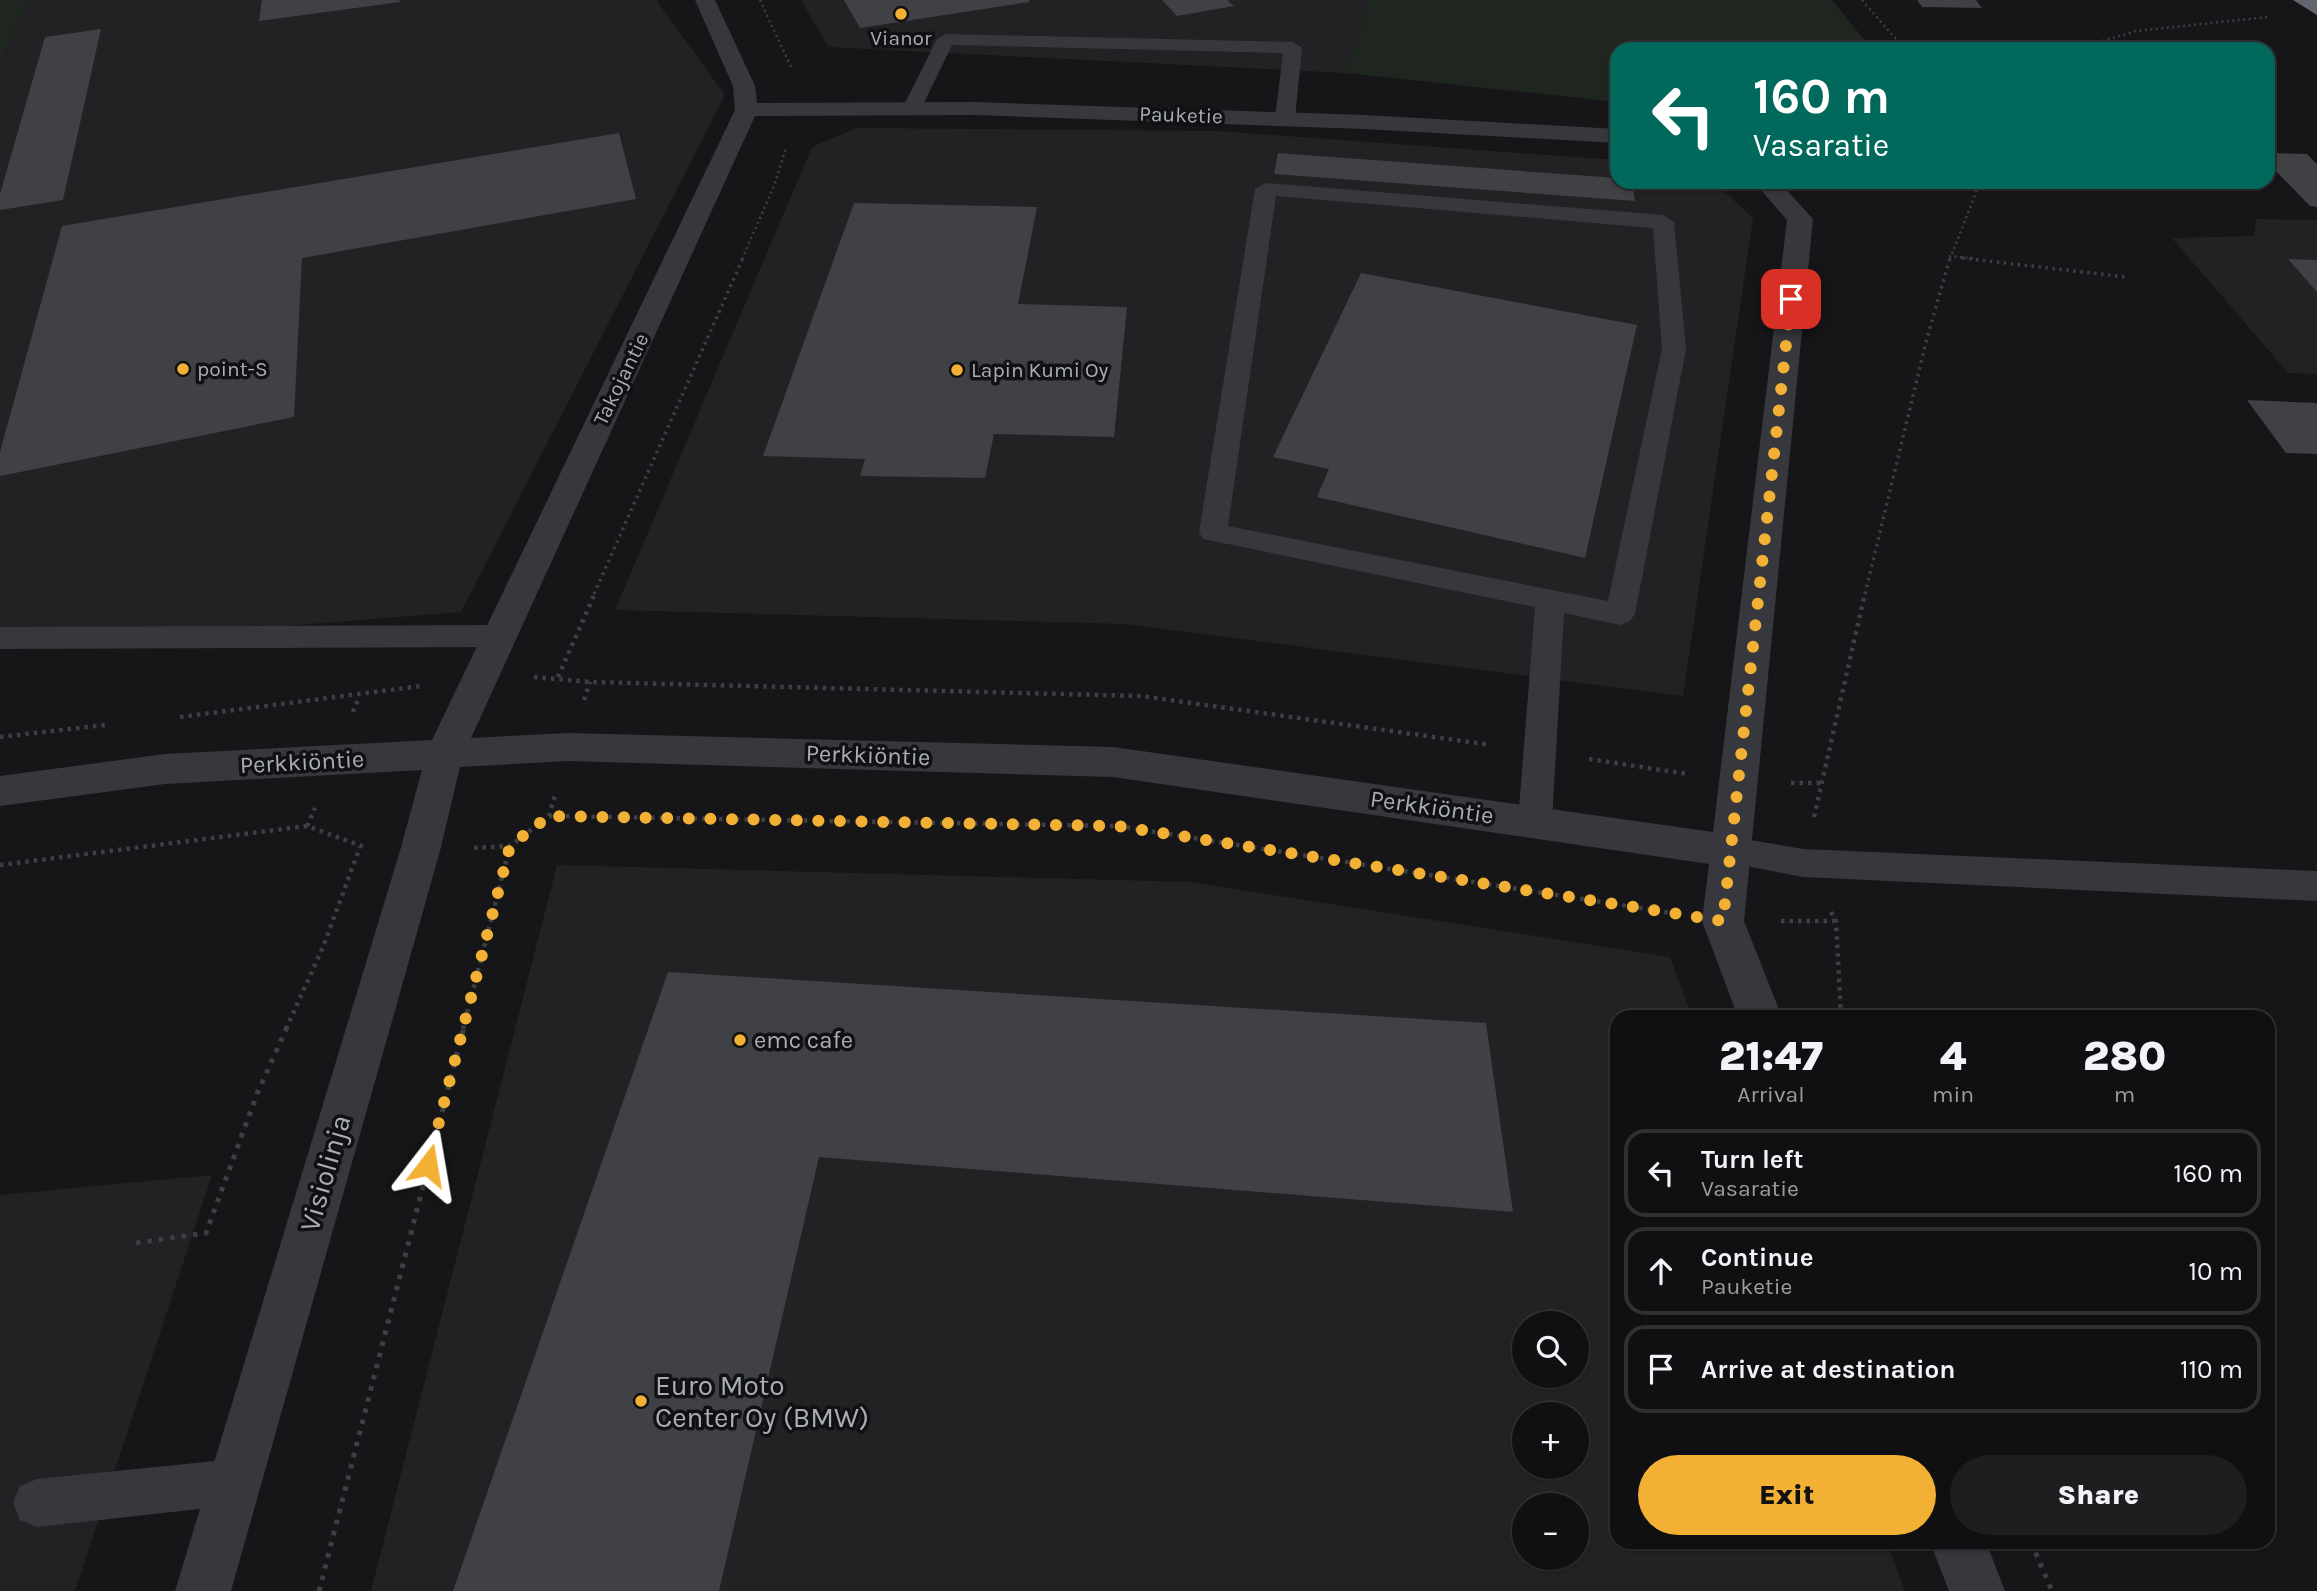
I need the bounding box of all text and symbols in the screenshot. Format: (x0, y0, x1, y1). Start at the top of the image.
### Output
marker: Vianor (893, 6, 909, 22)
place label: Vianor (870, 26, 932, 50)
text: 160 m (1753, 68, 1890, 125)
icon: left (1638, 70, 1729, 161)
street label: Pauketie (1139, 102, 1223, 128)
text: Vasaratie (1753, 127, 1889, 164)
pin (1761, 269, 1821, 329)
icon: arrive (1772, 280, 1810, 318)
street label: Takojantie (588, 329, 654, 429)
place label: point-S (197, 357, 268, 381)
place label: Lapin Kumi Oy (971, 358, 1108, 382)
marker: point-S (175, 361, 191, 377)
marker: Lapin Kumi Oy (949, 362, 965, 378)
street label: Perkkiöntie (805, 739, 931, 771)
street label: Perkkiöntie (239, 745, 365, 779)
street label: Perkkiöntie (1368, 784, 1496, 830)
place label: emc cafe (754, 1026, 853, 1054)
text: 21:47 (1719, 1031, 1823, 1081)
text: 4 (1940, 1031, 1966, 1081)
text: 280 (2083, 1031, 2166, 1081)
marker: emc cafe (732, 1032, 748, 1048)
text: Arrival (1737, 1081, 1805, 1108)
text: min (1932, 1081, 1974, 1108)
text: m (2114, 1081, 2135, 1108)
street label: Visiolinja (293, 1111, 357, 1235)
position arrow (391, 1128, 465, 1202)
text: Turn left (1701, 1144, 1803, 1175)
icon: left (1642, 1154, 1680, 1192)
text: 160 m (2174, 1158, 2243, 1189)
text: Vasaratie (1701, 1175, 1799, 1202)
text: Continue (1701, 1242, 1813, 1273)
icon: ahead (1642, 1252, 1680, 1290)
text: 10 m (2188, 1256, 2243, 1287)
text: Pauketie (1701, 1273, 1792, 1300)
map controls (1512, 1311, 1589, 1570)
button: search (1512, 1311, 1589, 1388)
icon: arrive (1642, 1350, 1680, 1388)
text: Arrive at destination (1701, 1354, 1955, 1385)
text: 110 m (2180, 1354, 2243, 1385)
place label: Euro Moto Center Oy (BMW) (655, 1369, 869, 1434)
marker: Euro Moto Center Oy (BMW) (633, 1393, 649, 1409)
button: + (1512, 1402, 1589, 1479)
button: Exit (1638, 1455, 1936, 1535)
button: Share (1950, 1455, 2247, 1535)
button: − (1512, 1493, 1589, 1570)

